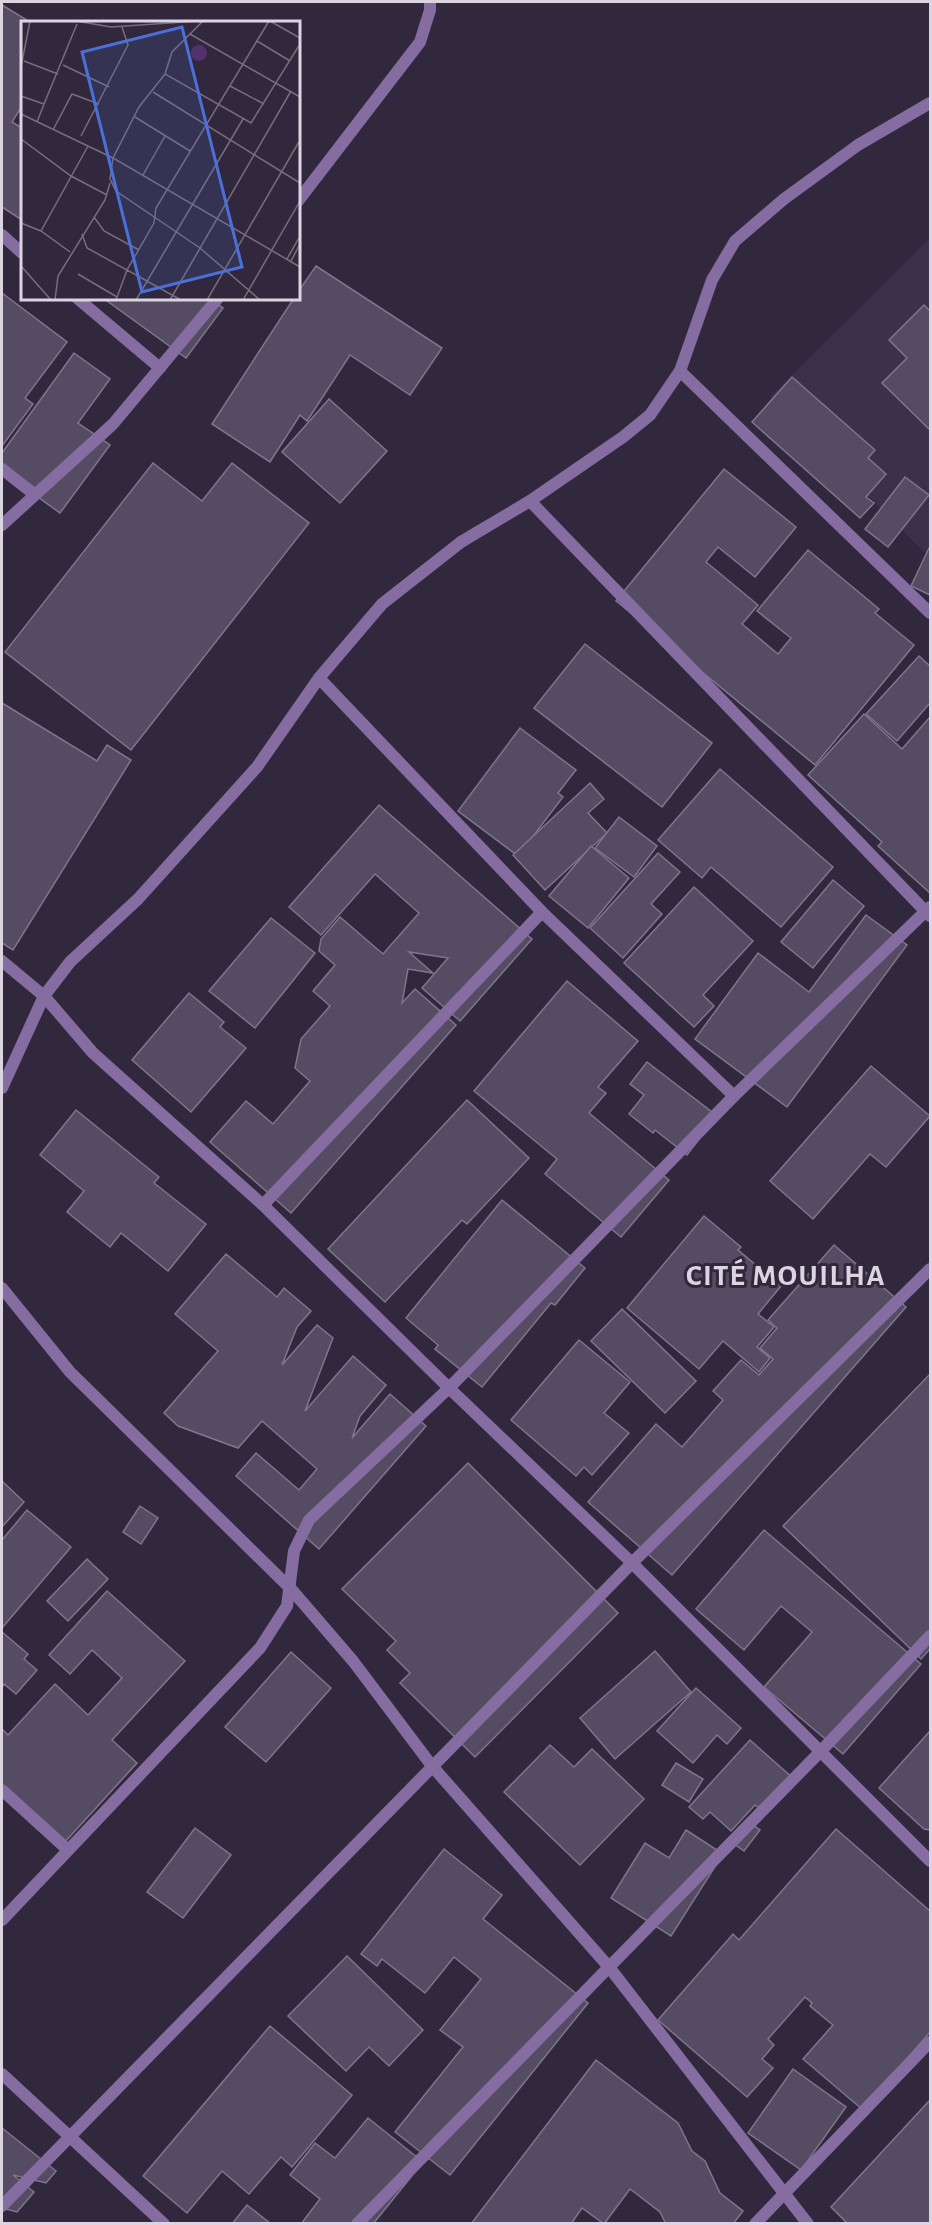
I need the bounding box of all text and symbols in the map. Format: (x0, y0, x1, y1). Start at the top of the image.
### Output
inset map (21, 21, 300, 300)
district label: CITÉ MOUILHA (686, 1258, 886, 1291)

